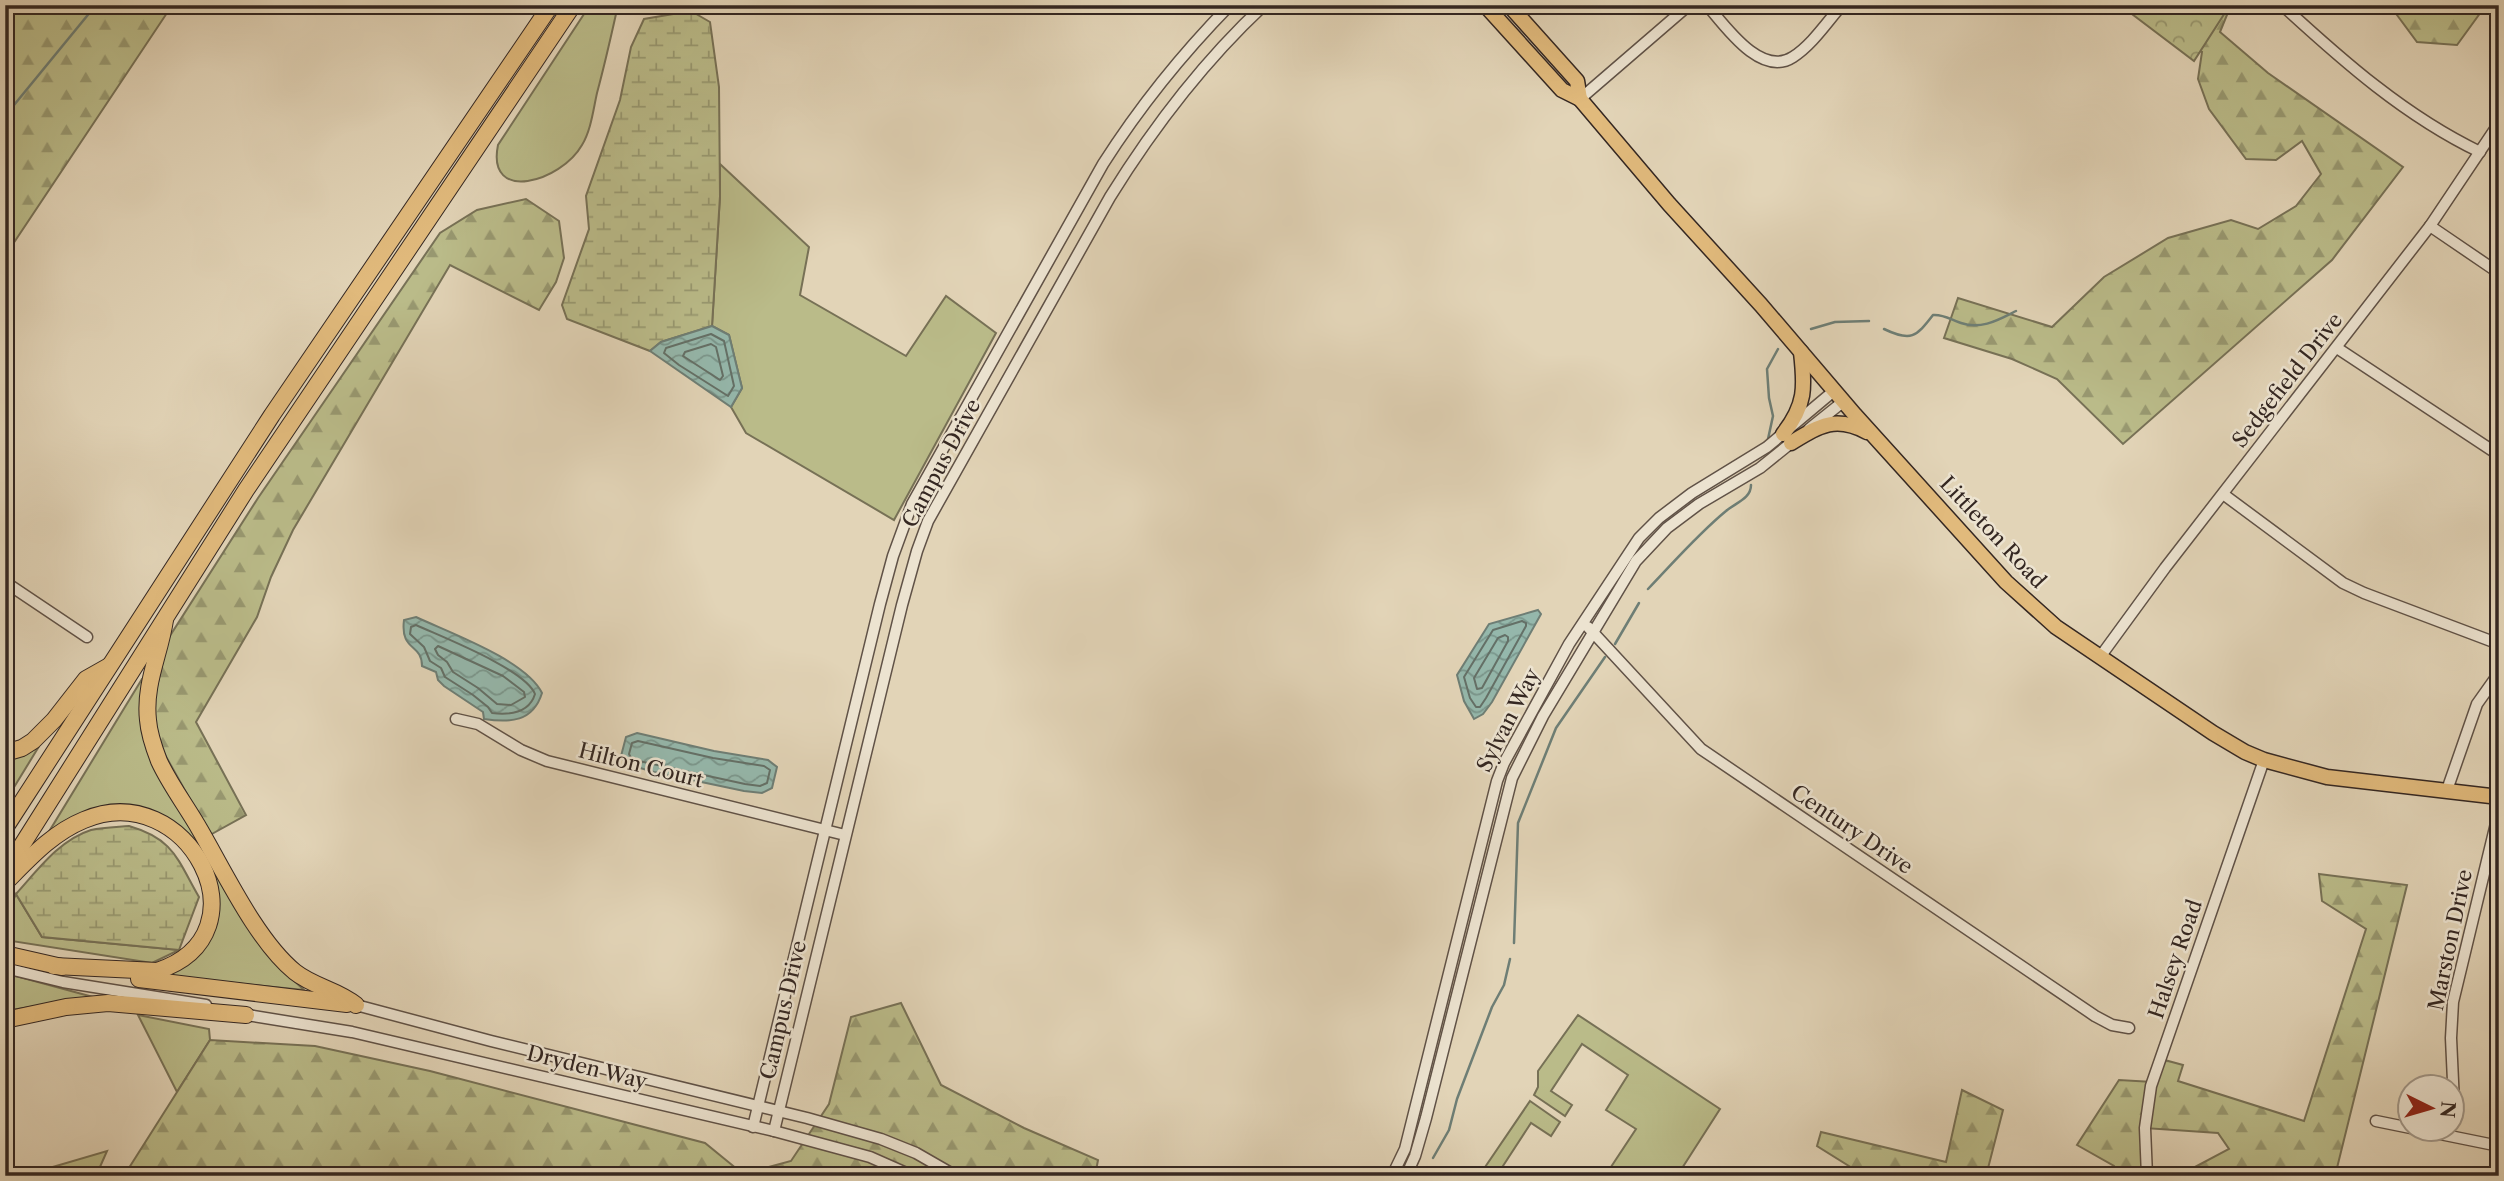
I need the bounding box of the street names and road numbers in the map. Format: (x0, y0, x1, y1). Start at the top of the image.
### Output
street label: Sedgefield Drive (2227, 308, 2347, 452)
street label: Campus Drive (897, 394, 985, 532)
street label: Littleton Road (1935, 471, 2051, 593)
street label: Sylvan Way (1471, 664, 1545, 776)
street label: Hilton Court (576, 737, 707, 793)
street label: Century Drive (1786, 779, 1918, 879)
street label: Marston Drive (2423, 867, 2477, 1013)
street label: Halsey Road (2143, 896, 2207, 1022)
street label: Campus Drive (755, 938, 811, 1082)
street label: Dryden Way (524, 1040, 650, 1094)

